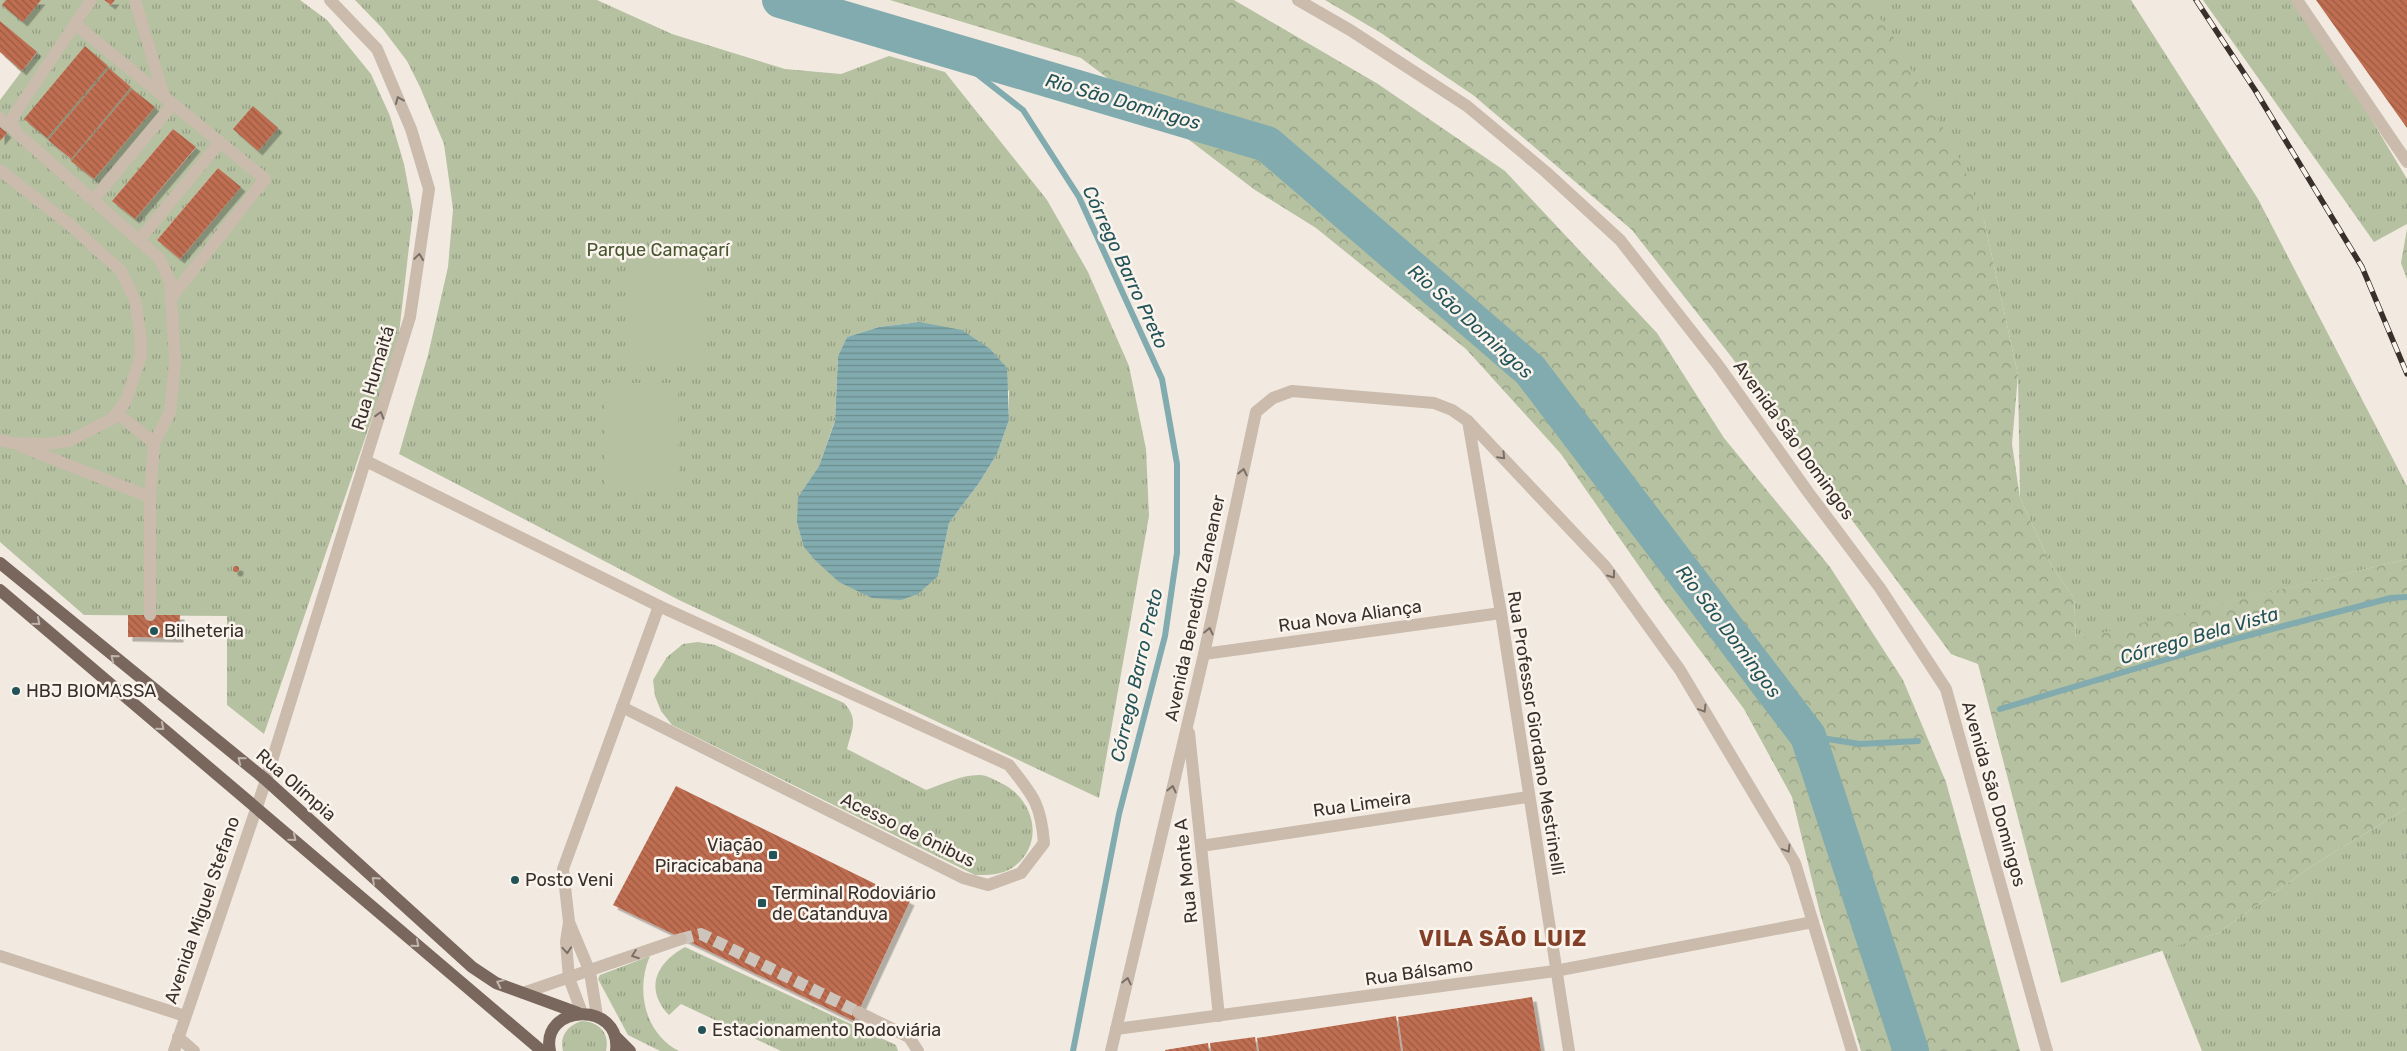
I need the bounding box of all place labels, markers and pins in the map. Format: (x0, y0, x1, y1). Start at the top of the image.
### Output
place label: Bilheteria (164, 620, 244, 642)
marker: Bilheteria (148, 625, 160, 637)
place label: HBJ BIOMASSA (26, 680, 156, 702)
marker: HBJ BIOMASSA (10, 685, 22, 697)
place label: Viação Piracicabana (655, 834, 763, 877)
marker: Viação Piracicabana (767, 849, 779, 861)
place label: Posto Veni (525, 869, 613, 891)
marker: Posto Veni (509, 874, 521, 886)
place label: Terminal Rodoviário de Catanduva (772, 882, 936, 925)
marker: Terminal Rodoviário de Catanduva (756, 897, 768, 909)
place label: Estacionamento Rodoviária (712, 1019, 941, 1041)
marker: Estacionamento Rodoviária (696, 1024, 708, 1036)

